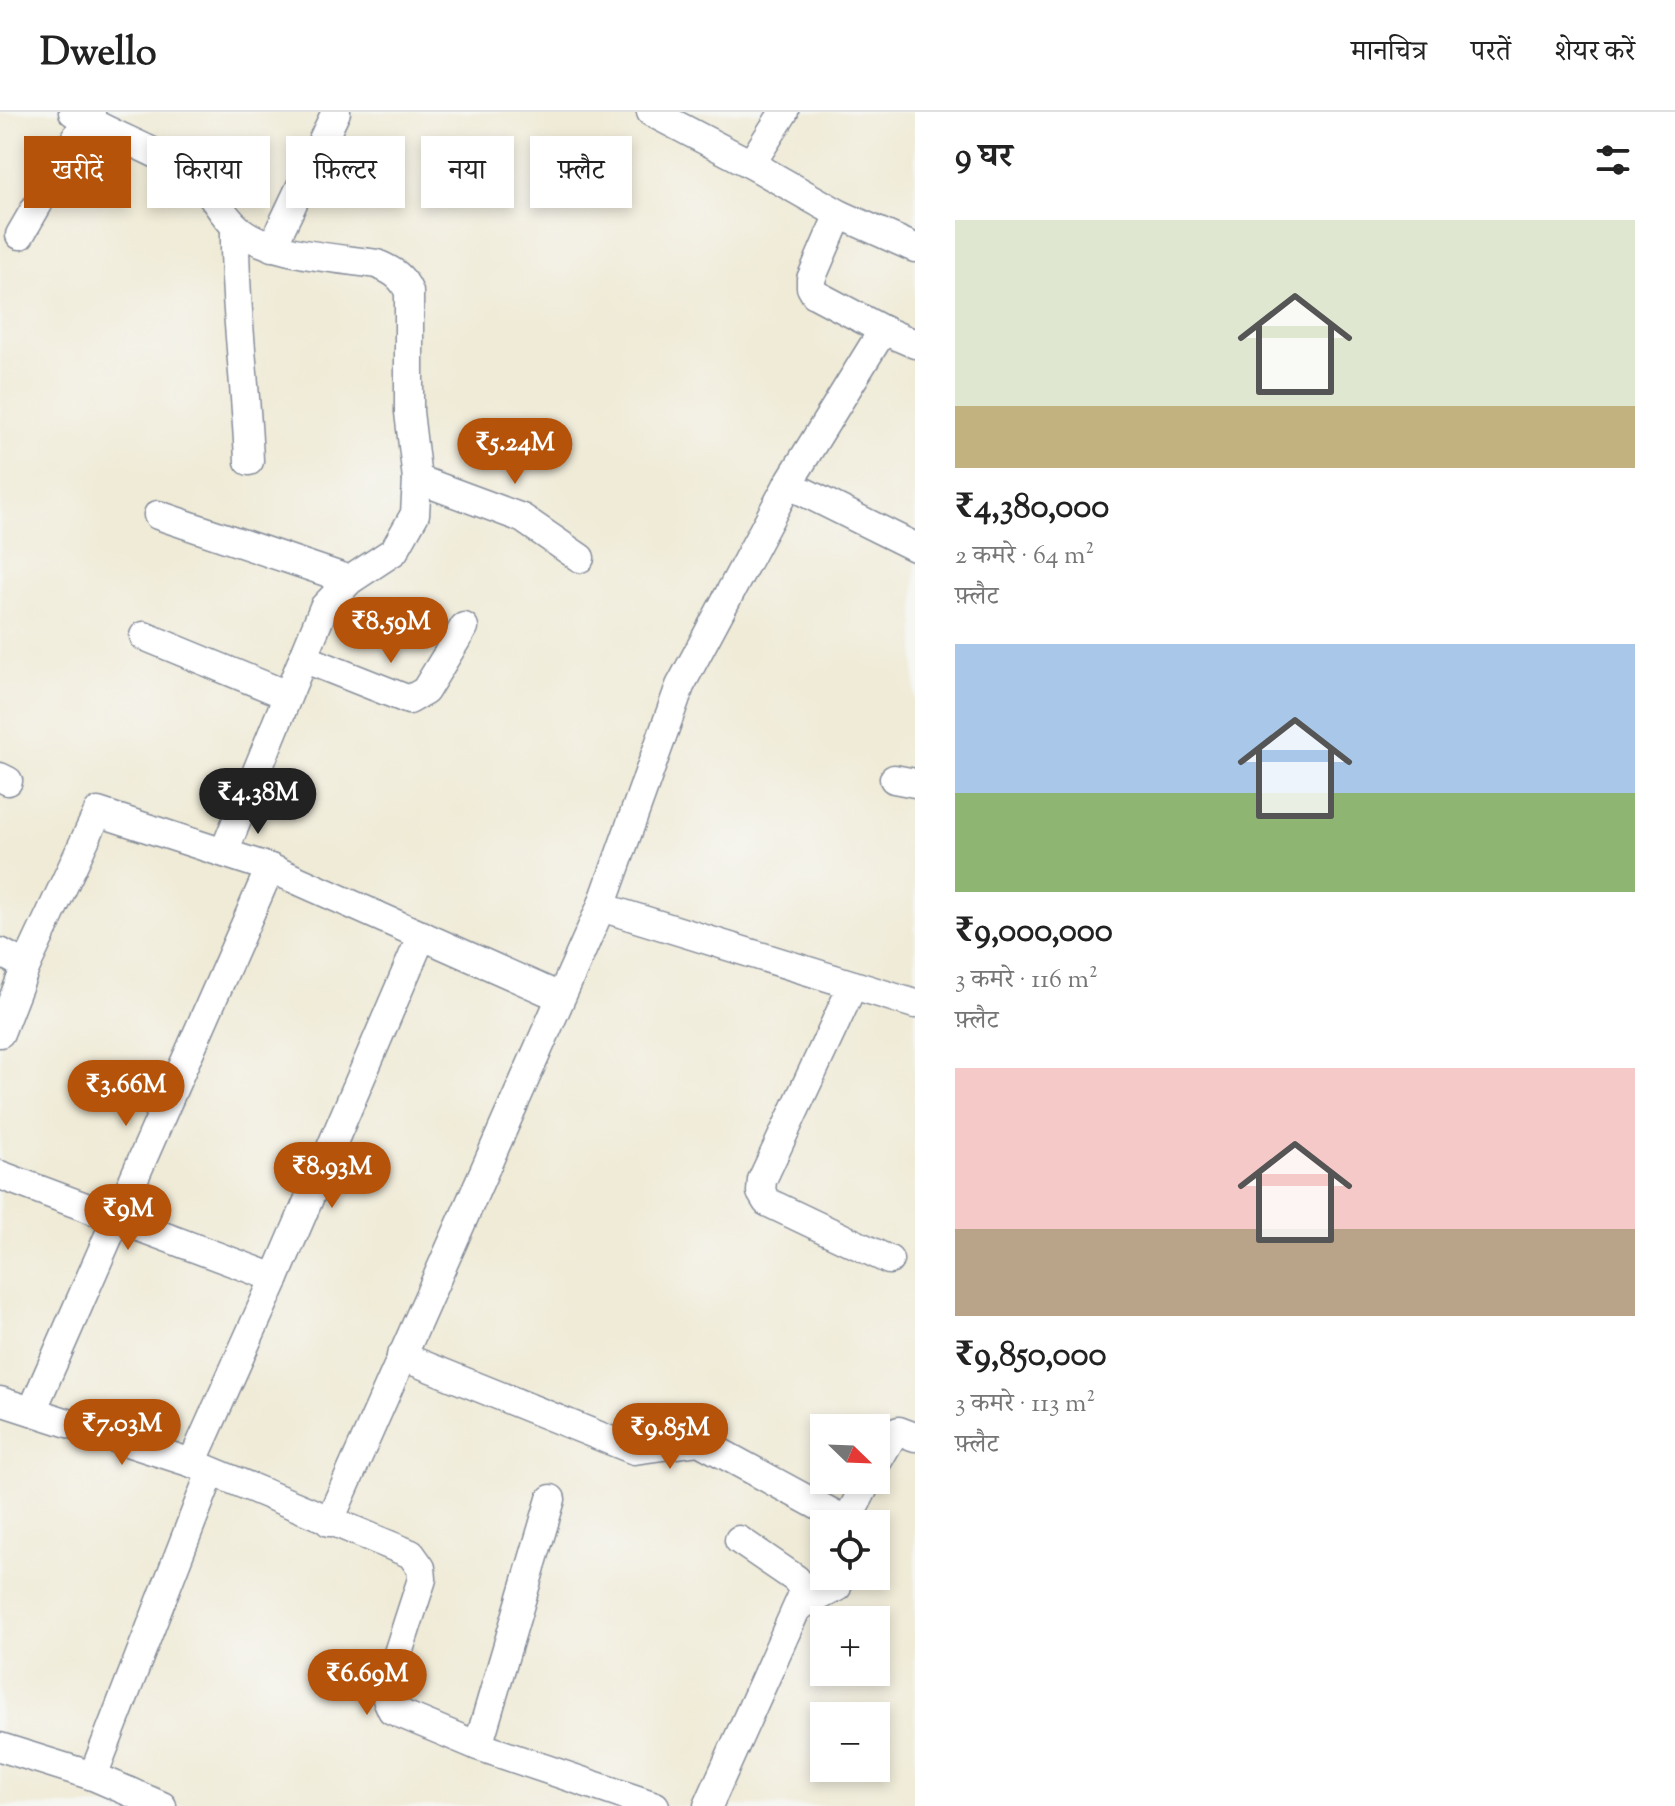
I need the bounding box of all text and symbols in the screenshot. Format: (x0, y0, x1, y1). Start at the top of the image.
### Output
text: Dwello (40, 28, 157, 82)
text: मानचित्र (1351, 33, 1427, 73)
text: परतें (1471, 33, 1511, 73)
text: शेयर करें (1555, 33, 1635, 73)
text: 9 घर (955, 133, 1013, 182)
chip: खरीदें (24, 136, 131, 208)
chip: किराया (147, 136, 270, 208)
chip: फ़िल्टर (286, 136, 405, 208)
chip: नया (421, 136, 514, 208)
chip: फ़्लैट (530, 136, 632, 208)
icon: filters (1591, 138, 1635, 182)
icon: home (1223, 272, 1367, 416)
pin: ₹5.24M (450, 418, 580, 486)
text: ₹5.24M (475, 425, 555, 462)
text: ₹4,380,000 (955, 484, 1109, 533)
text: 2 कमरे · 64 m² (955, 538, 1094, 575)
text: फ़्लैट (955, 579, 998, 616)
pin: ₹8.59M (326, 597, 456, 665)
text: ₹8.59M (351, 604, 431, 641)
icon: home (1223, 696, 1367, 840)
pin: ₹4.38M (193, 768, 323, 836)
text: ₹4.38M (217, 775, 299, 812)
text: ₹9,000,000 (955, 908, 1113, 957)
text: 3 कमरे · 116 m² (955, 962, 1098, 999)
text: फ़्लैट (955, 1003, 998, 1040)
pin: ₹3.66M (61, 1060, 191, 1128)
text: ₹3.66M (86, 1067, 166, 1104)
icon: home (1223, 1120, 1367, 1264)
pin: ₹8.93M (267, 1142, 397, 1210)
text: ₹8.93M (292, 1149, 372, 1186)
pin: ₹9M (89, 1184, 167, 1252)
text: ₹9M (102, 1191, 154, 1228)
text: ₹9,850,000 (955, 1332, 1106, 1381)
text: 3 कमरे · 113 m² (955, 1386, 1095, 1423)
pin: ₹7.03M (57, 1399, 187, 1467)
pin: ₹9.85M (605, 1403, 735, 1471)
text: ₹7.03M (82, 1406, 162, 1443)
text: ₹9.85M (630, 1410, 710, 1447)
north arrow (810, 1414, 890, 1494)
map controls (810, 1414, 890, 1782)
text: फ़्लैट (955, 1427, 998, 1464)
button: locate (810, 1510, 890, 1590)
button: + (810, 1606, 890, 1686)
pin: ₹6.69M (302, 1649, 432, 1717)
text: ₹6.69M (326, 1656, 408, 1693)
button: − (810, 1702, 890, 1782)

